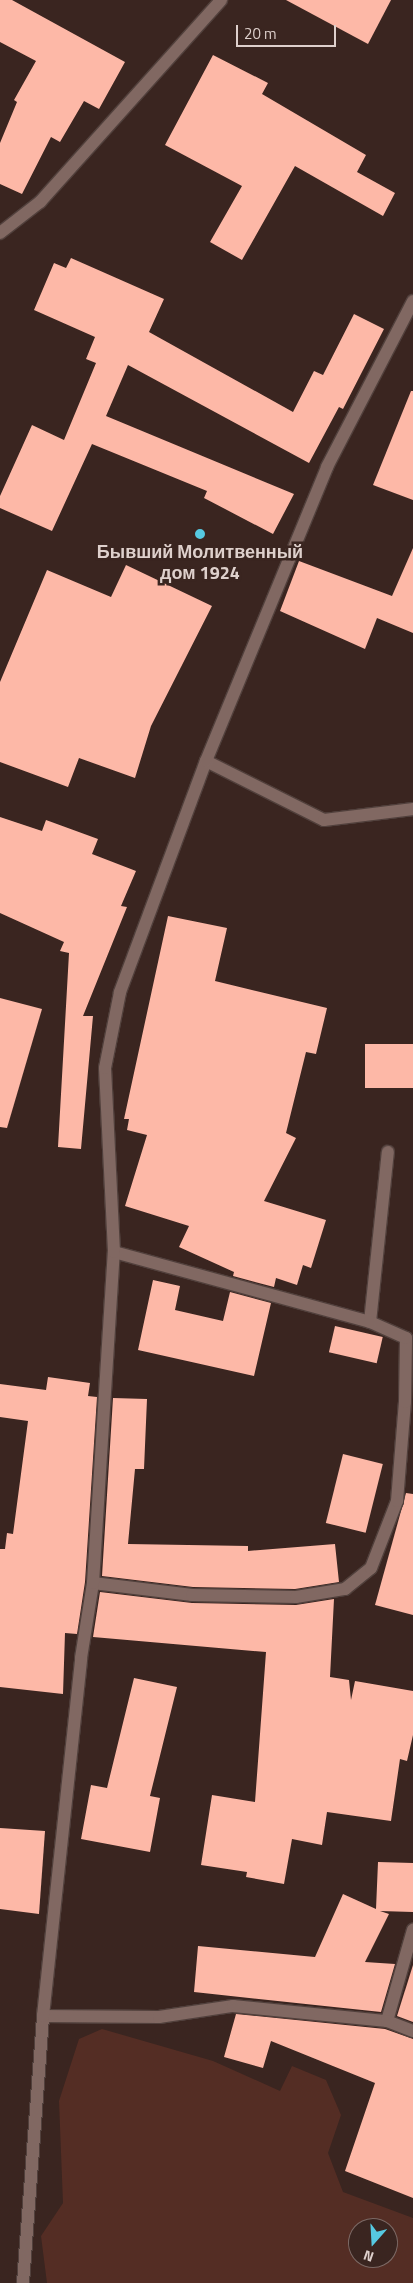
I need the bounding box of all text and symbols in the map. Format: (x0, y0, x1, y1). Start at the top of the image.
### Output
scale bar (238, 15, 338, 47)
text: 20 m (244, 22, 277, 45)
marker: Бывший Молитвенный дом 1924 (194, 528, 206, 540)
place label: Бывший Молитвенный дом 1924 (97, 542, 303, 584)
north arrow (348, 2218, 398, 2268)
text: N (360, 2245, 376, 2268)

